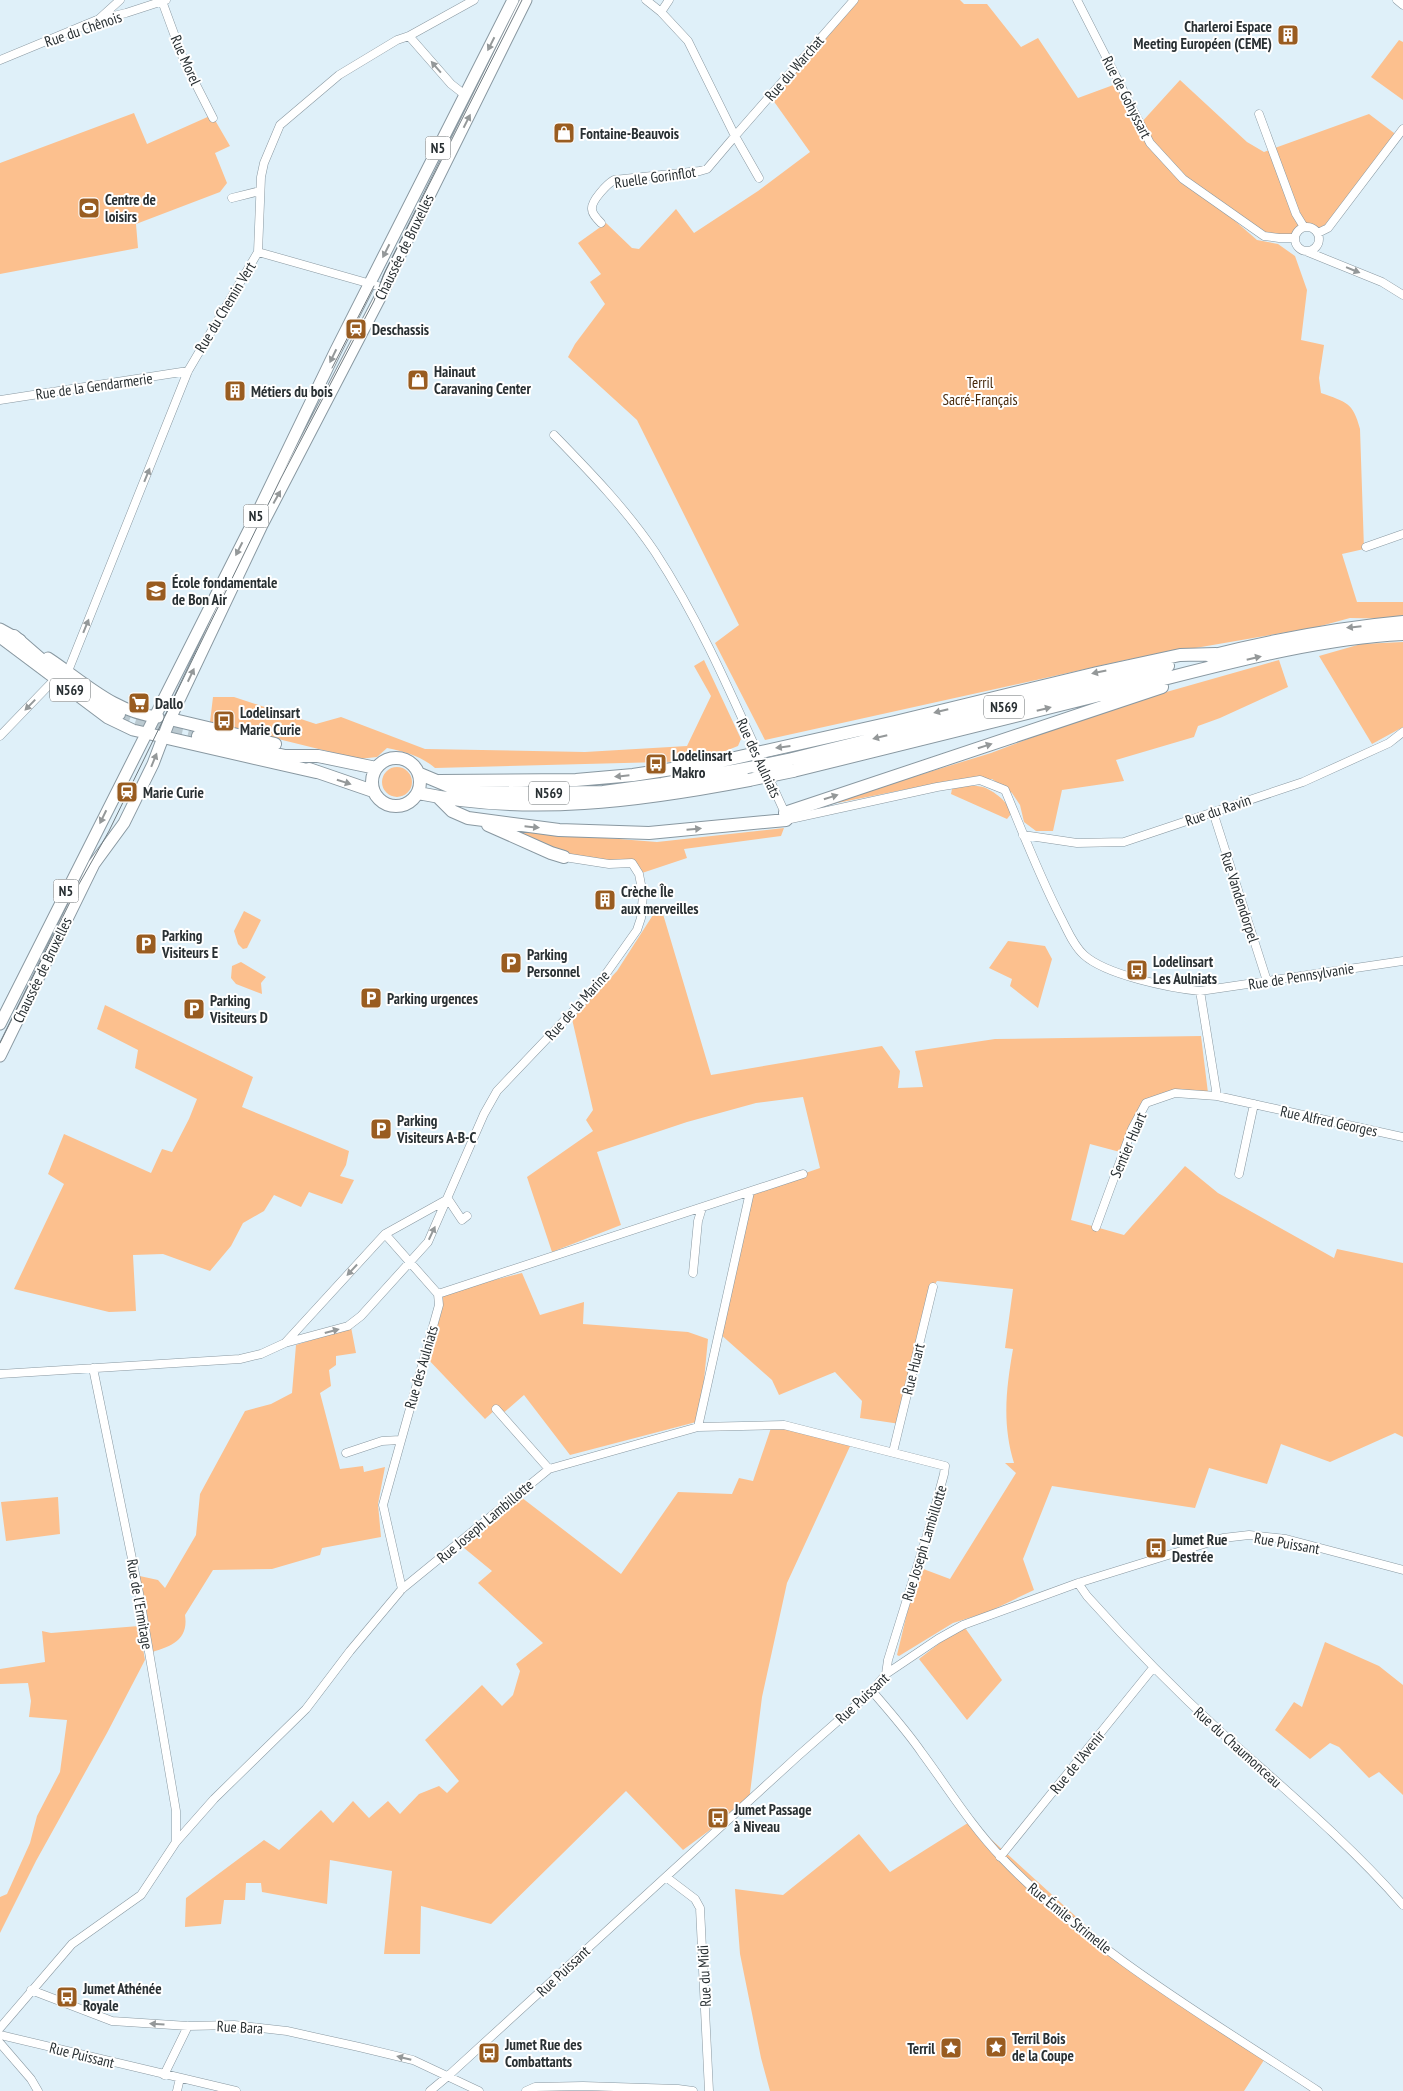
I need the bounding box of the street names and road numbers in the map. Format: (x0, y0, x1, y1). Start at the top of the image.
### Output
street label: Rue du Chênois (42, 7, 124, 51)
street label: Rue du Warchat (760, 31, 828, 105)
street label: Rue Morel (167, 32, 206, 88)
street label: Rue de Gohyssart (1098, 53, 1156, 141)
road number: N5 (426, 136, 450, 160)
street label: Ruelle Gorinflot (613, 162, 697, 192)
street label: Chaussée de Bruxelles (370, 191, 438, 303)
street label: Rue du Chemin Vert (190, 258, 260, 356)
street label: Rue de la Gendarmerie (34, 368, 154, 404)
road number: N5 (244, 504, 268, 528)
road number: N569 (50, 678, 90, 702)
road number: N569 (984, 696, 1024, 719)
street label: Rue des Aulniats (732, 715, 786, 801)
road number: N569 (529, 781, 569, 804)
street label: Rue du Ravin (1183, 790, 1253, 830)
street label: Rue Vandendorpel (1216, 849, 1264, 945)
road number: N5 (54, 879, 78, 902)
street label: Chaussée de Bruxelles (8, 914, 76, 1026)
street label: Rue de Pennsylvanie (1247, 958, 1355, 994)
street label: Rue de la Marine (541, 966, 613, 1044)
street label: Rue Alfred Georges (1279, 1101, 1379, 1141)
street label: Sentier Huart (1106, 1109, 1150, 1181)
street label: Rue des Aulniats (400, 1323, 442, 1411)
street label: Rue Huart (897, 1341, 929, 1397)
street label: Rue Joseph Lambillotte (433, 1475, 537, 1567)
street label: Rue Joseph Lambillotte (897, 1483, 951, 1603)
street label: Rue Puissant (1253, 1528, 1321, 1558)
street label: Rue de l'Ermitage (123, 1557, 157, 1651)
street label: Rue Puissant (831, 1669, 893, 1727)
street label: Rue du Chaumonceau (1190, 1703, 1286, 1791)
street label: Rue de l'Avenir (1046, 1726, 1109, 1798)
street label: Rue Émile Strimelle (1024, 1878, 1116, 1958)
street label: Rue Puissant (532, 1942, 594, 2000)
street label: Rue du Midi (693, 1945, 715, 2007)
street label: Rue Bara (216, 2016, 264, 2038)
street label: Rue Puissant (48, 2038, 116, 2072)

